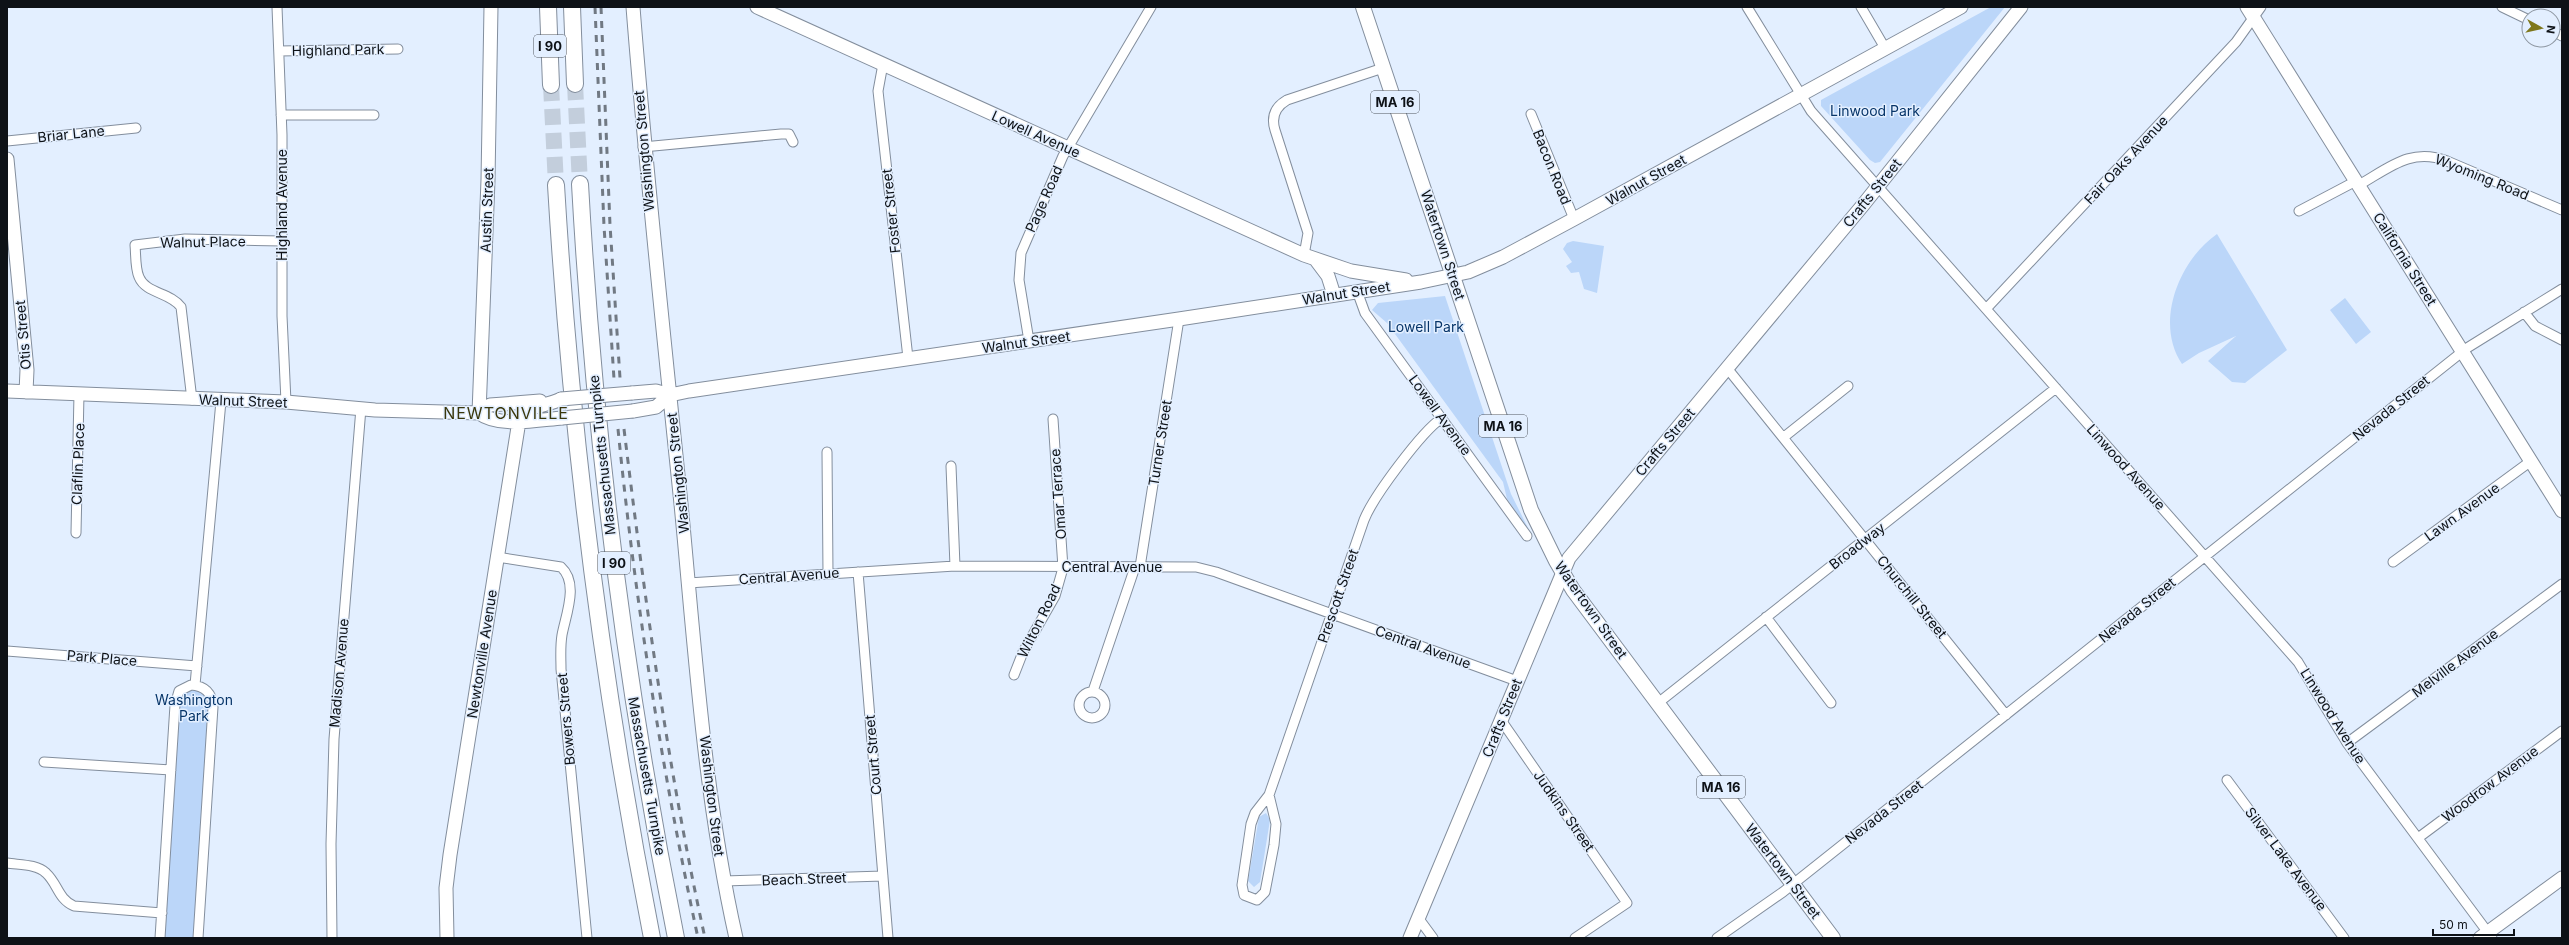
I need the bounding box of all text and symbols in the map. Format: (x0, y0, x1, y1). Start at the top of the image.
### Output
north arrow (2521, 8, 2561, 48)
text: N (2543, 24, 2558, 35)
road number: I 90 (534, 35, 566, 57)
street label: Highland Park (292, 40, 385, 59)
street label: Washington Street (630, 89, 657, 212)
road number: MA 16 (1371, 91, 1419, 113)
park label: Linwood Park (1830, 102, 1920, 119)
street label: Lowell Avenue (989, 106, 1083, 161)
street label: Fair Oaks Avenue (2080, 112, 2171, 208)
street label: Briar Lane (37, 122, 105, 145)
street label: Bacon Road (1530, 127, 1575, 207)
street label: Highland Avenue (273, 149, 290, 261)
street label: Walnut Street (1603, 150, 1689, 209)
street label: Wyoming Road (2433, 150, 2532, 203)
street label: Crafts Street (1839, 155, 1905, 230)
street label: Page Road (1021, 163, 1066, 235)
street label: Austin Street (477, 167, 496, 253)
street label: Foster Street (878, 168, 903, 254)
street label: Watertown Street (1418, 188, 1469, 302)
street label: California Street (2370, 209, 2441, 309)
street label: Walnut Place (160, 232, 246, 251)
street label: Walnut Street (1301, 277, 1392, 308)
street label: Otis Street (11, 299, 34, 370)
park label: Lowell Park (1388, 318, 1464, 335)
street label: Walnut Street (981, 327, 1072, 356)
street label: Lowell Avenue (1406, 371, 1475, 458)
street label: Nevada Street (2349, 371, 2433, 444)
street label: Massachusetts Turnpike (585, 374, 618, 536)
street label: Walnut Street (198, 390, 288, 411)
street label: Turner Street (1144, 398, 1175, 487)
district label: NEWTONVILLE (443, 403, 569, 423)
street label: Crafts Street (1631, 404, 1698, 479)
street label: Washington Street (663, 411, 692, 534)
road number: MA 16 (1479, 415, 1527, 437)
street label: Linwood Avenue (2083, 420, 2169, 513)
street label: Claflin Place (68, 423, 87, 505)
street label: Omar Terrace (1046, 448, 1069, 540)
street label: Lawn Avenue (2421, 479, 2503, 545)
street label: Broadway (1825, 518, 1888, 573)
street label: Prescott Street (1314, 546, 1362, 645)
road number: I 90 (598, 552, 630, 574)
street label: Churchill Street (1874, 552, 1951, 642)
street label: Central Avenue (1062, 558, 1162, 575)
street label: Watertown Street (1552, 558, 1632, 662)
street label: Central Avenue (738, 564, 840, 587)
street label: Nevada Street (2095, 573, 2179, 646)
street label: Wilton Road (1013, 581, 1064, 660)
street label: Newtonville Avenue (463, 588, 500, 720)
street label: Madison Avenue (325, 618, 352, 728)
street label: Central Avenue (1373, 621, 1473, 672)
street label: Melville Avenue (2408, 625, 2501, 701)
street label: Park Place (66, 646, 138, 669)
street label: Linwood Avenue (2297, 665, 2370, 767)
street label: Bowers Street (553, 672, 578, 766)
street label: Crafts Street (1478, 676, 1525, 760)
park label: Washington Park (155, 691, 233, 724)
street label: Massachusetts Turnpike (625, 695, 670, 857)
street label: Court Street (860, 714, 884, 796)
street label: Washington Street (697, 735, 728, 858)
street label: Woodrow Avenue (2438, 742, 2541, 825)
street label: Judkins Street (1530, 767, 1599, 855)
road number: MA 16 (1697, 776, 1745, 798)
street label: Nevada Street (1841, 776, 1926, 847)
street label: Silver Lake Avenue (2242, 804, 2331, 914)
street label: Watertown Street (1742, 820, 1825, 922)
street label: Beach Street (761, 869, 847, 888)
scale bar (2433, 911, 2514, 937)
text: 50 m (2439, 917, 2468, 932)

